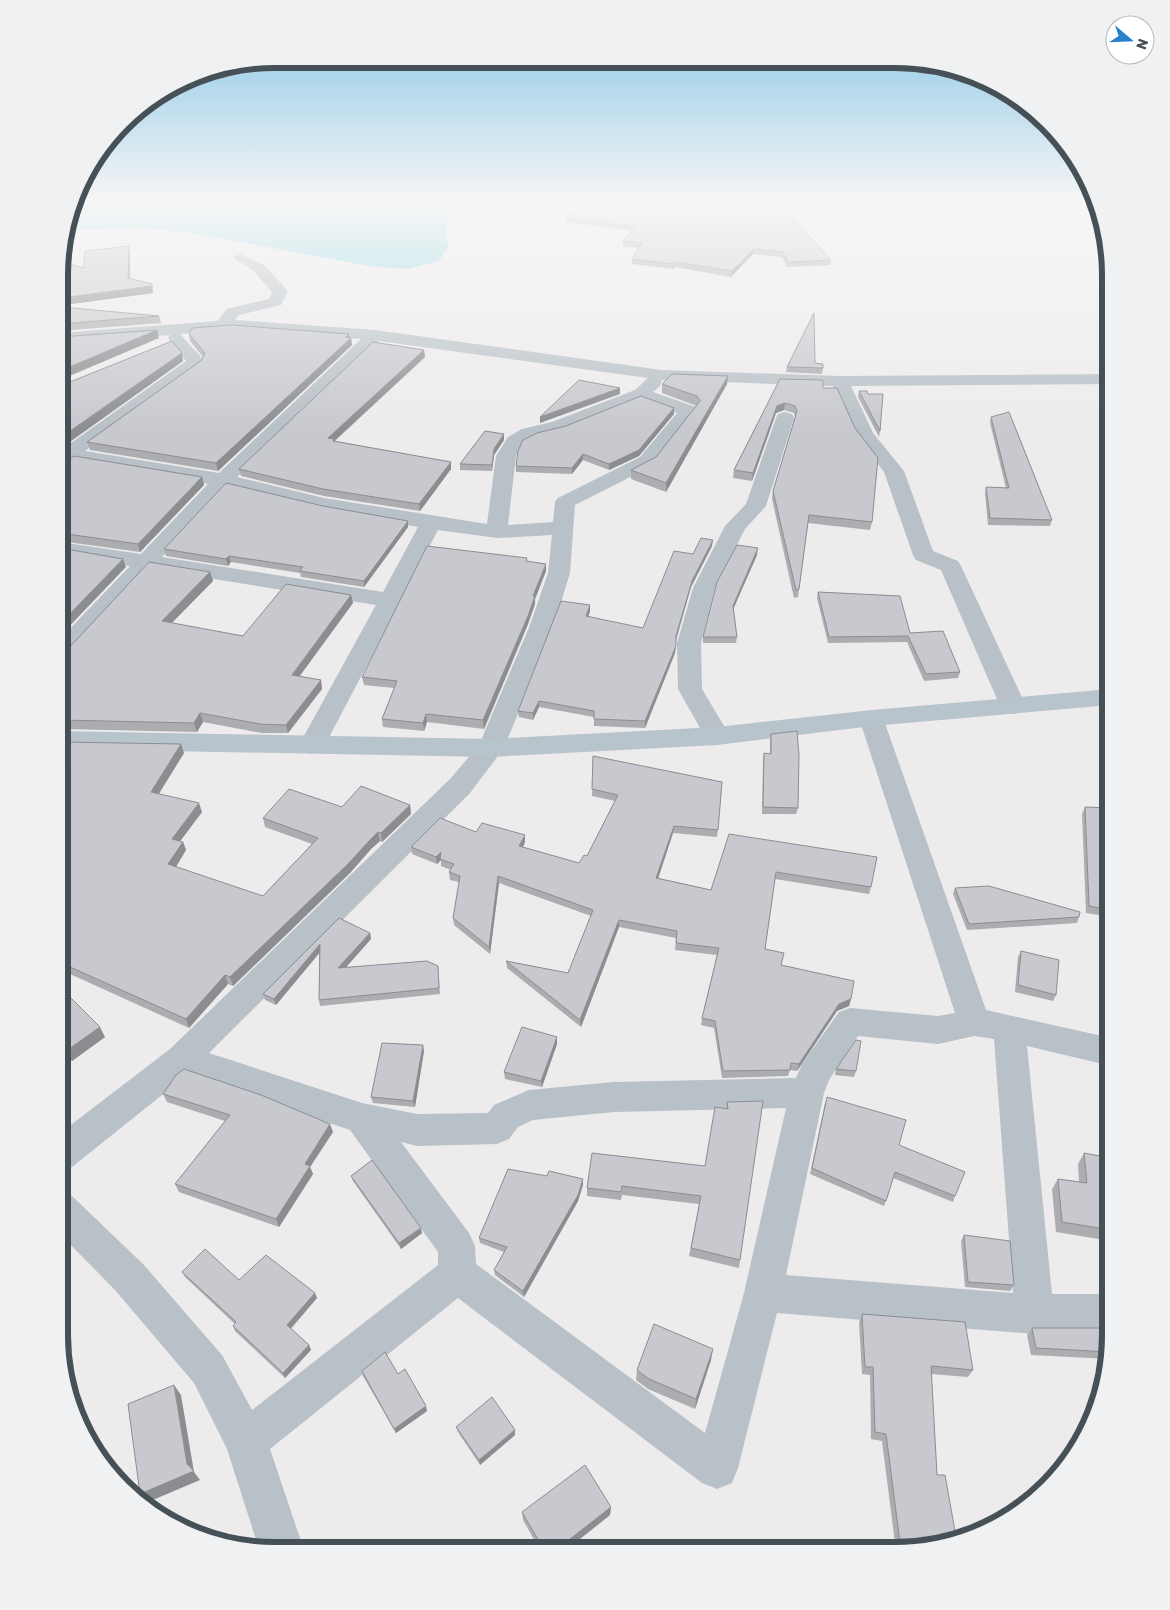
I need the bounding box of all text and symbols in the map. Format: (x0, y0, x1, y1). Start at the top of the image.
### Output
north arrow (1105, 15, 1155, 65)
text: N (1132, 37, 1151, 52)

